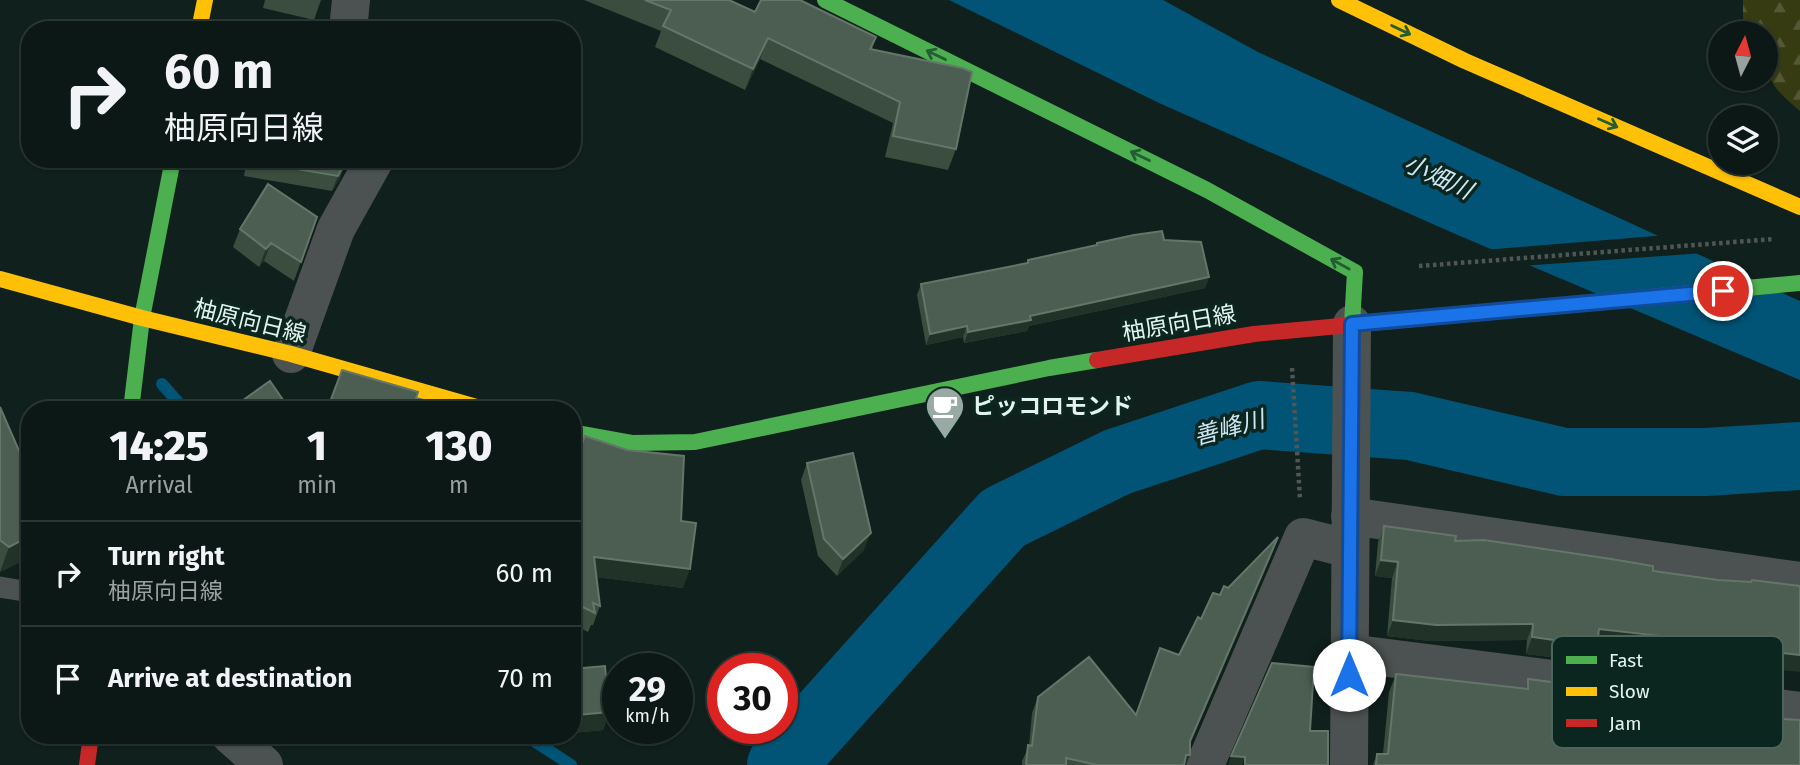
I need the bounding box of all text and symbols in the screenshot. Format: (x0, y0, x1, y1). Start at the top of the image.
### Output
north arrow (1708, 21, 1778, 91)
map controls (1708, 21, 1778, 175)
one-way arrow (1390, 23, 1411, 37)
text: 60 m (164, 42, 273, 101)
one-way arrow (926, 48, 947, 62)
icon: right (49, 49, 140, 140)
button: layers (1708, 105, 1778, 175)
text: 柚原向日線 (164, 109, 324, 147)
one-way arrow (1597, 117, 1619, 130)
one-way arrow (1130, 149, 1151, 163)
water label: 小畑川 (1399, 149, 1479, 206)
one-way arrow (1330, 257, 1351, 270)
pin (1693, 261, 1753, 321)
icon: arrive (1704, 272, 1742, 310)
street label: 柚原向日線 (191, 294, 309, 348)
street label: 柚原向日線 (1120, 299, 1238, 347)
cafe icon: ピッコロモンド (924, 385, 966, 440)
place label: ピッコロモンド (972, 392, 1133, 420)
water label: 善峰川 (1191, 404, 1270, 451)
text: 14:25 (110, 421, 209, 471)
text: 1 (307, 421, 327, 471)
text: 130 (425, 421, 492, 471)
text: Arrival (125, 471, 193, 499)
text: min (297, 471, 337, 499)
text: m (449, 471, 469, 499)
text: Turn right (108, 541, 225, 572)
icon: right (49, 555, 87, 593)
text: 60 m (495, 558, 553, 589)
text: 柚原向日線 (108, 577, 223, 605)
legend (1552, 636, 1783, 748)
position arrow (1312, 638, 1386, 712)
text: Fast (1609, 649, 1643, 672)
speed limit sign: 30 (707, 653, 798, 744)
icon: arrive (49, 660, 87, 698)
text: Arrive at destination (108, 663, 352, 694)
text: 70 m (498, 663, 553, 694)
text: 29 (629, 668, 666, 710)
text: Slow (1609, 680, 1650, 703)
text: km/h (625, 705, 670, 727)
text: Jam (1609, 712, 1641, 735)

